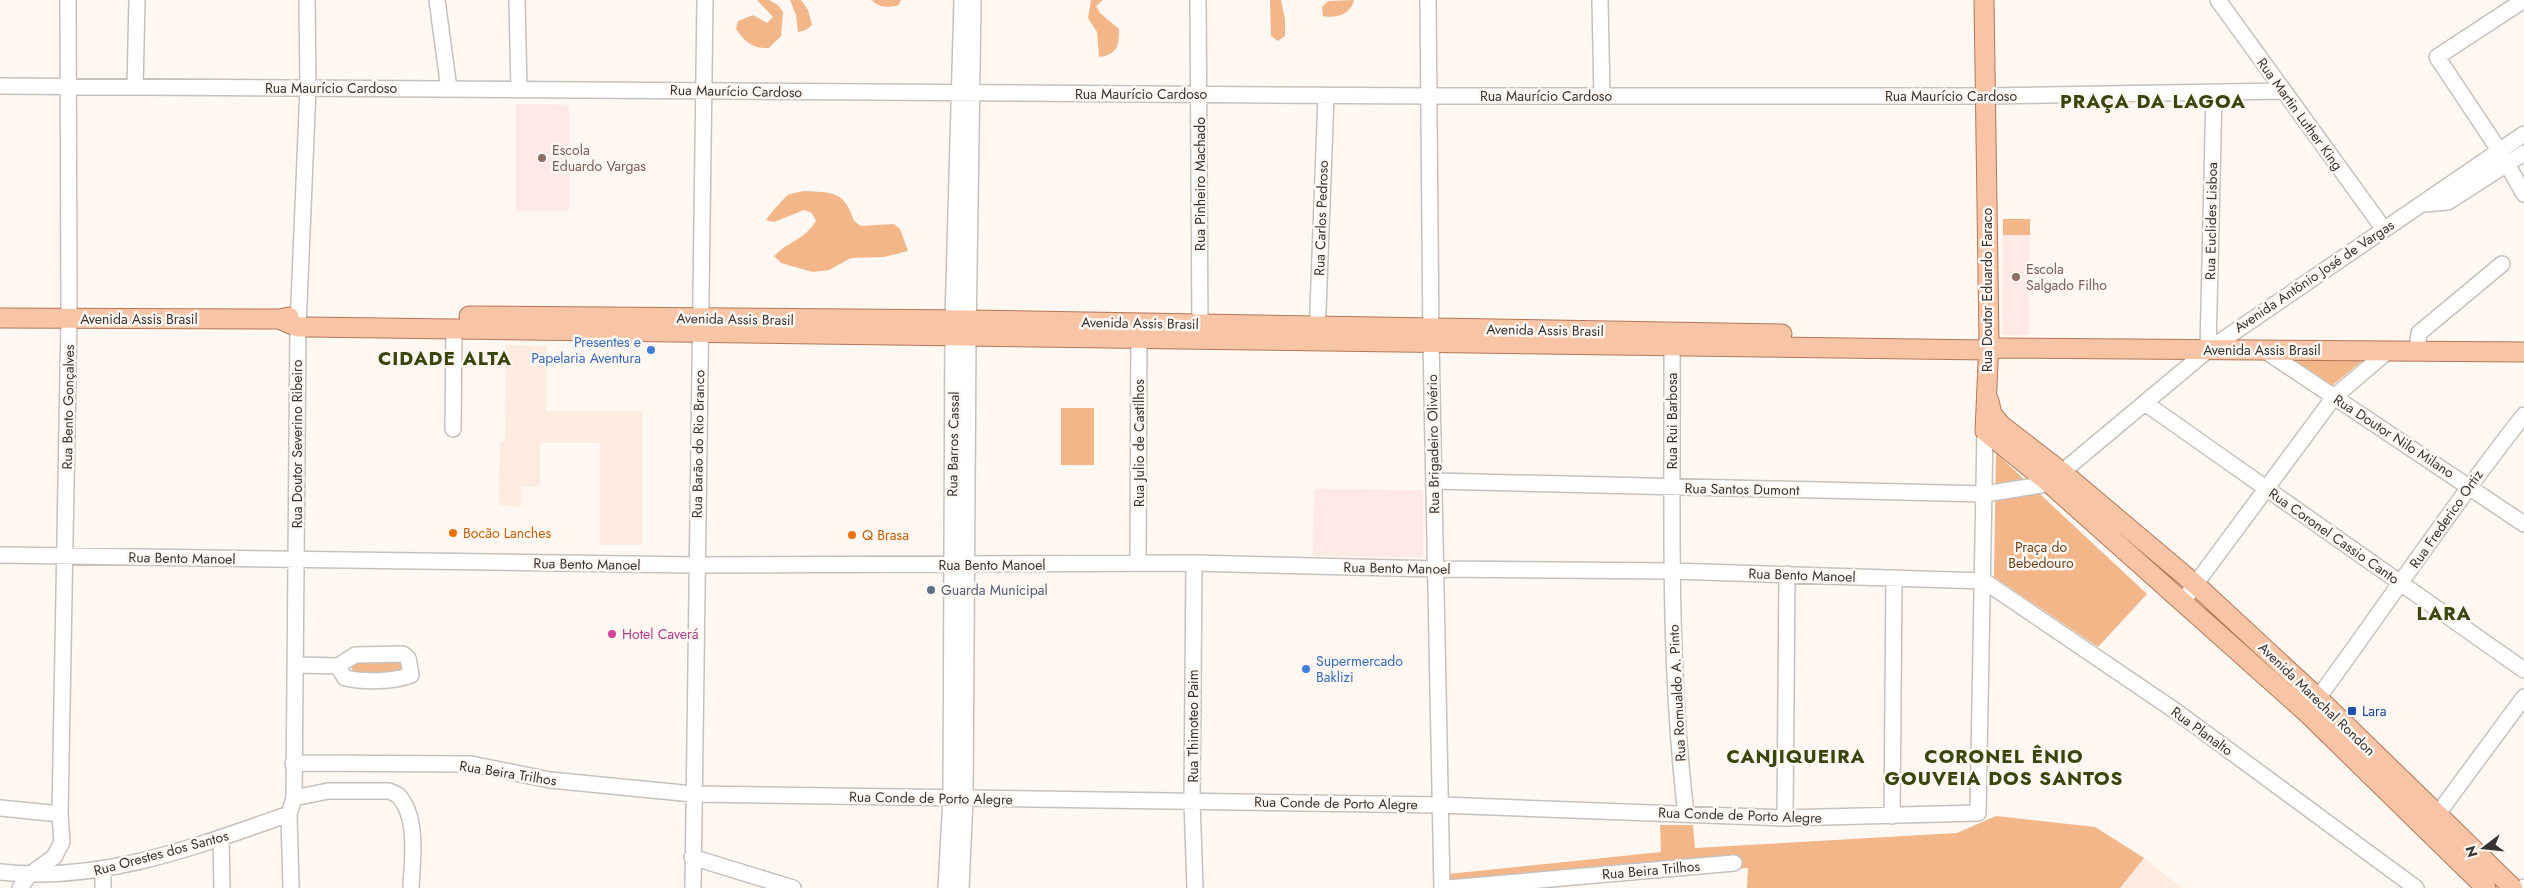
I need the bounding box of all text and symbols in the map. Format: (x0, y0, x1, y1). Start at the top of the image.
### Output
street label: Rua Martin Luther King (2252, 54, 2348, 174)
street label: Rua Maurício Cardoso (265, 78, 397, 98)
street label: Rua Maurício Cardoso (670, 80, 803, 102)
street label: Rua Maurício Cardoso (1075, 84, 1207, 104)
street label: Rua Maurício Cardoso (1480, 86, 1612, 106)
street label: Rua Maurício Cardoso (1885, 86, 2017, 106)
district label: PRAÇA DA LAGOA (2060, 88, 2246, 115)
street label: Rua Pinheiro Machado (1190, 117, 1210, 251)
place label: Escola Eduardo Vargas (552, 140, 646, 176)
marker: Escola Eduardo Vargas (536, 152, 548, 164)
street label: Rua Carlos Pedroso (1309, 159, 1333, 276)
street label: Rua Euclides Lisboa (2200, 162, 2222, 280)
street label: Rua Doutor Eduardo Faraco (1977, 208, 1997, 372)
street label: Avenida Antônio José de Vargas (2230, 215, 2398, 337)
place label: Escola Salgado Filho (2026, 259, 2107, 295)
marker: Escola Salgado Filho (2010, 271, 2022, 283)
street label: Avenida Assis Brasil (676, 308, 794, 330)
street label: Avenida Assis Brasil (80, 309, 198, 329)
street label: Avenida Assis Brasil (1081, 312, 1199, 334)
street label: Avenida Assis Brasil (1486, 319, 1604, 341)
place label: Presentes e Papelaria Aventura (531, 332, 641, 368)
street label: Avenida Assis Brasil (2203, 340, 2321, 360)
street label: Rua Bento Gonçalves (57, 344, 79, 470)
marker: Presentes e Papelaria Aventura (645, 344, 657, 356)
district label: CIDADE ALTA (378, 345, 512, 372)
street label: Rua Doutor Severino Ribeiro (287, 359, 307, 528)
street label: Rua Barão do Rio Branco (687, 369, 709, 518)
street label: Rua Rui Barbosa (1662, 373, 1682, 469)
street label: Rua Brigadeiro Olivério (1422, 374, 1444, 514)
street label: Rua Julio de Castilhos (1129, 379, 1149, 507)
street label: Rua Doutor Nilo Milano (2330, 389, 2458, 483)
street label: Rua Barros Cassal (942, 391, 964, 497)
street label: Rua Frederico Ortiz (2405, 465, 2488, 572)
street label: Rua Santos Dumont (1684, 478, 1800, 500)
street label: Rua Coronel Cassio Canto (2265, 483, 2404, 589)
place label: Bocão Lanches (463, 523, 551, 543)
place label: Q Brasa (862, 525, 909, 545)
marker: Bocão Lanches (447, 527, 459, 539)
marker: Q Brasa (846, 529, 858, 541)
park label: Praça do Bebedouro (2008, 537, 2074, 573)
street label: Rua Bento Manoel (128, 547, 236, 569)
street label: Rua Bento Manoel (533, 553, 641, 575)
street label: Rua Bento Manoel (938, 555, 1046, 575)
street label: Rua Bento Manoel (1343, 557, 1451, 579)
street label: Rua Bento Manoel (1748, 563, 1856, 587)
place label: Guarda Municipal (941, 580, 1048, 600)
marker: Guarda Municipal (925, 584, 937, 596)
district label: LARA (2417, 600, 2471, 627)
place label: Hotel Caverá (622, 624, 699, 644)
street label: Rua Romualdo A. Pinto (1663, 624, 1691, 762)
marker: Hotel Caverá (606, 628, 618, 640)
street label: Avenida Marechal Rondon (2254, 638, 2380, 760)
place label: Supermercado Baklizi (1316, 651, 1403, 687)
marker: Supermercado Baklizi (1300, 663, 1312, 675)
street label: Rua Thimoteo Paim (1183, 669, 1203, 783)
place label: Lara (2362, 701, 2387, 721)
street label: Rua Planalto (2167, 702, 2237, 760)
marker: Lara (2346, 705, 2358, 717)
district label: CANJIQUEIRA (1727, 743, 1865, 770)
district label: CORONEL ÊNIO GOUVEIA DOS SANTOS (1885, 743, 2123, 792)
street label: Rua Beira Trilhos (458, 755, 558, 791)
street label: Rua Conde de Porto Alegre (849, 787, 1013, 809)
street label: Rua Conde de Porto Alegre (1254, 792, 1418, 814)
street label: Rua Conde de Porto Alegre (1658, 802, 1822, 828)
north arrow (2459, 823, 2509, 873)
street label: Rua Orestes dos Santos (91, 825, 231, 881)
text: N (2460, 843, 2483, 860)
street label: Rua Beira Trilhos (1601, 856, 1701, 884)

